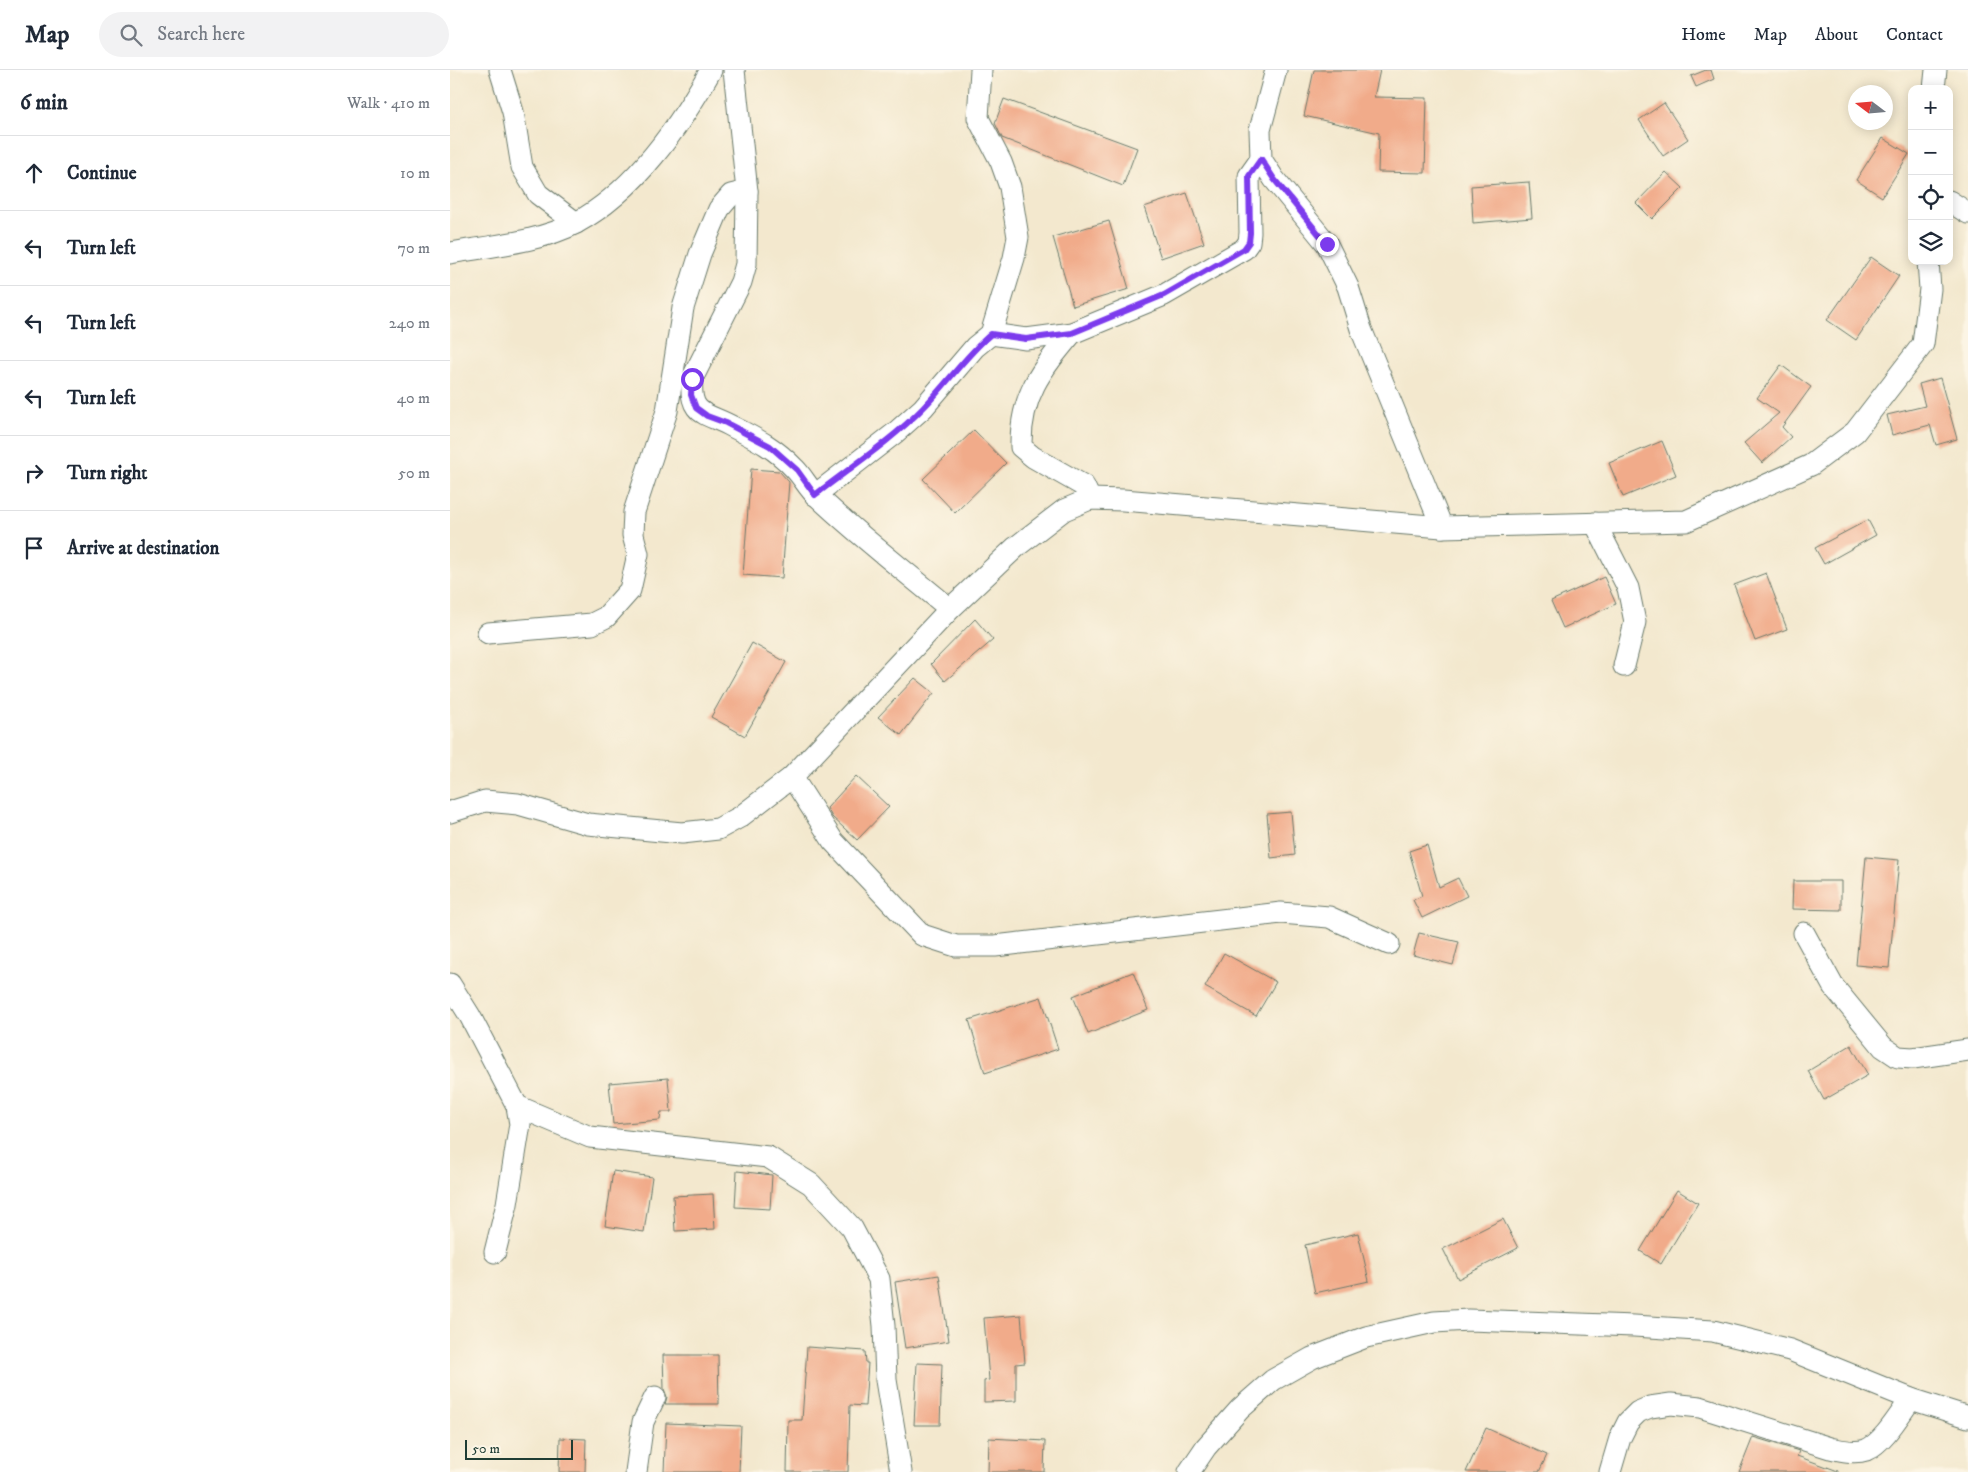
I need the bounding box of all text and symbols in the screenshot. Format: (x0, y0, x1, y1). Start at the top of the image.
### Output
search box (99, 12, 449, 57)
text: Map (25, 20, 69, 50)
icon: search (117, 21, 145, 49)
text: Search here (157, 23, 245, 46)
text: Home (1681, 24, 1726, 46)
text: Map (1754, 24, 1787, 46)
text: About (1815, 24, 1858, 46)
text: Contact (1886, 24, 1943, 46)
north arrow (1848, 85, 1893, 130)
map controls (1908, 85, 1953, 265)
button: + (1908, 85, 1953, 130)
text: 6 min (20, 90, 68, 116)
text: Walk · 410 m (347, 93, 430, 113)
button: − (1908, 130, 1953, 175)
icon: ahead (20, 159, 48, 187)
text: Continue (67, 162, 137, 185)
text: 10 m (400, 163, 430, 183)
button: locate (1908, 175, 1953, 220)
button: layers (1908, 220, 1953, 265)
route end (1316, 233, 1339, 256)
icon: left (20, 234, 48, 262)
text: Turn left (67, 237, 136, 260)
text: 70 m (398, 238, 430, 258)
icon: left (20, 309, 48, 337)
text: Turn left (67, 312, 136, 335)
text: 240 m (389, 313, 430, 333)
route start (681, 368, 704, 391)
icon: left (20, 384, 48, 412)
text: Turn left (67, 387, 136, 410)
text: 40 m (397, 388, 430, 408)
icon: right (20, 459, 48, 487)
text: Turn right (67, 462, 147, 485)
text: 50 m (398, 463, 430, 483)
icon: arrive (20, 534, 48, 562)
text: Arrive at destination (67, 537, 219, 560)
scale bar (465, 1437, 572, 1460)
text: 50 m (472, 1440, 500, 1458)

